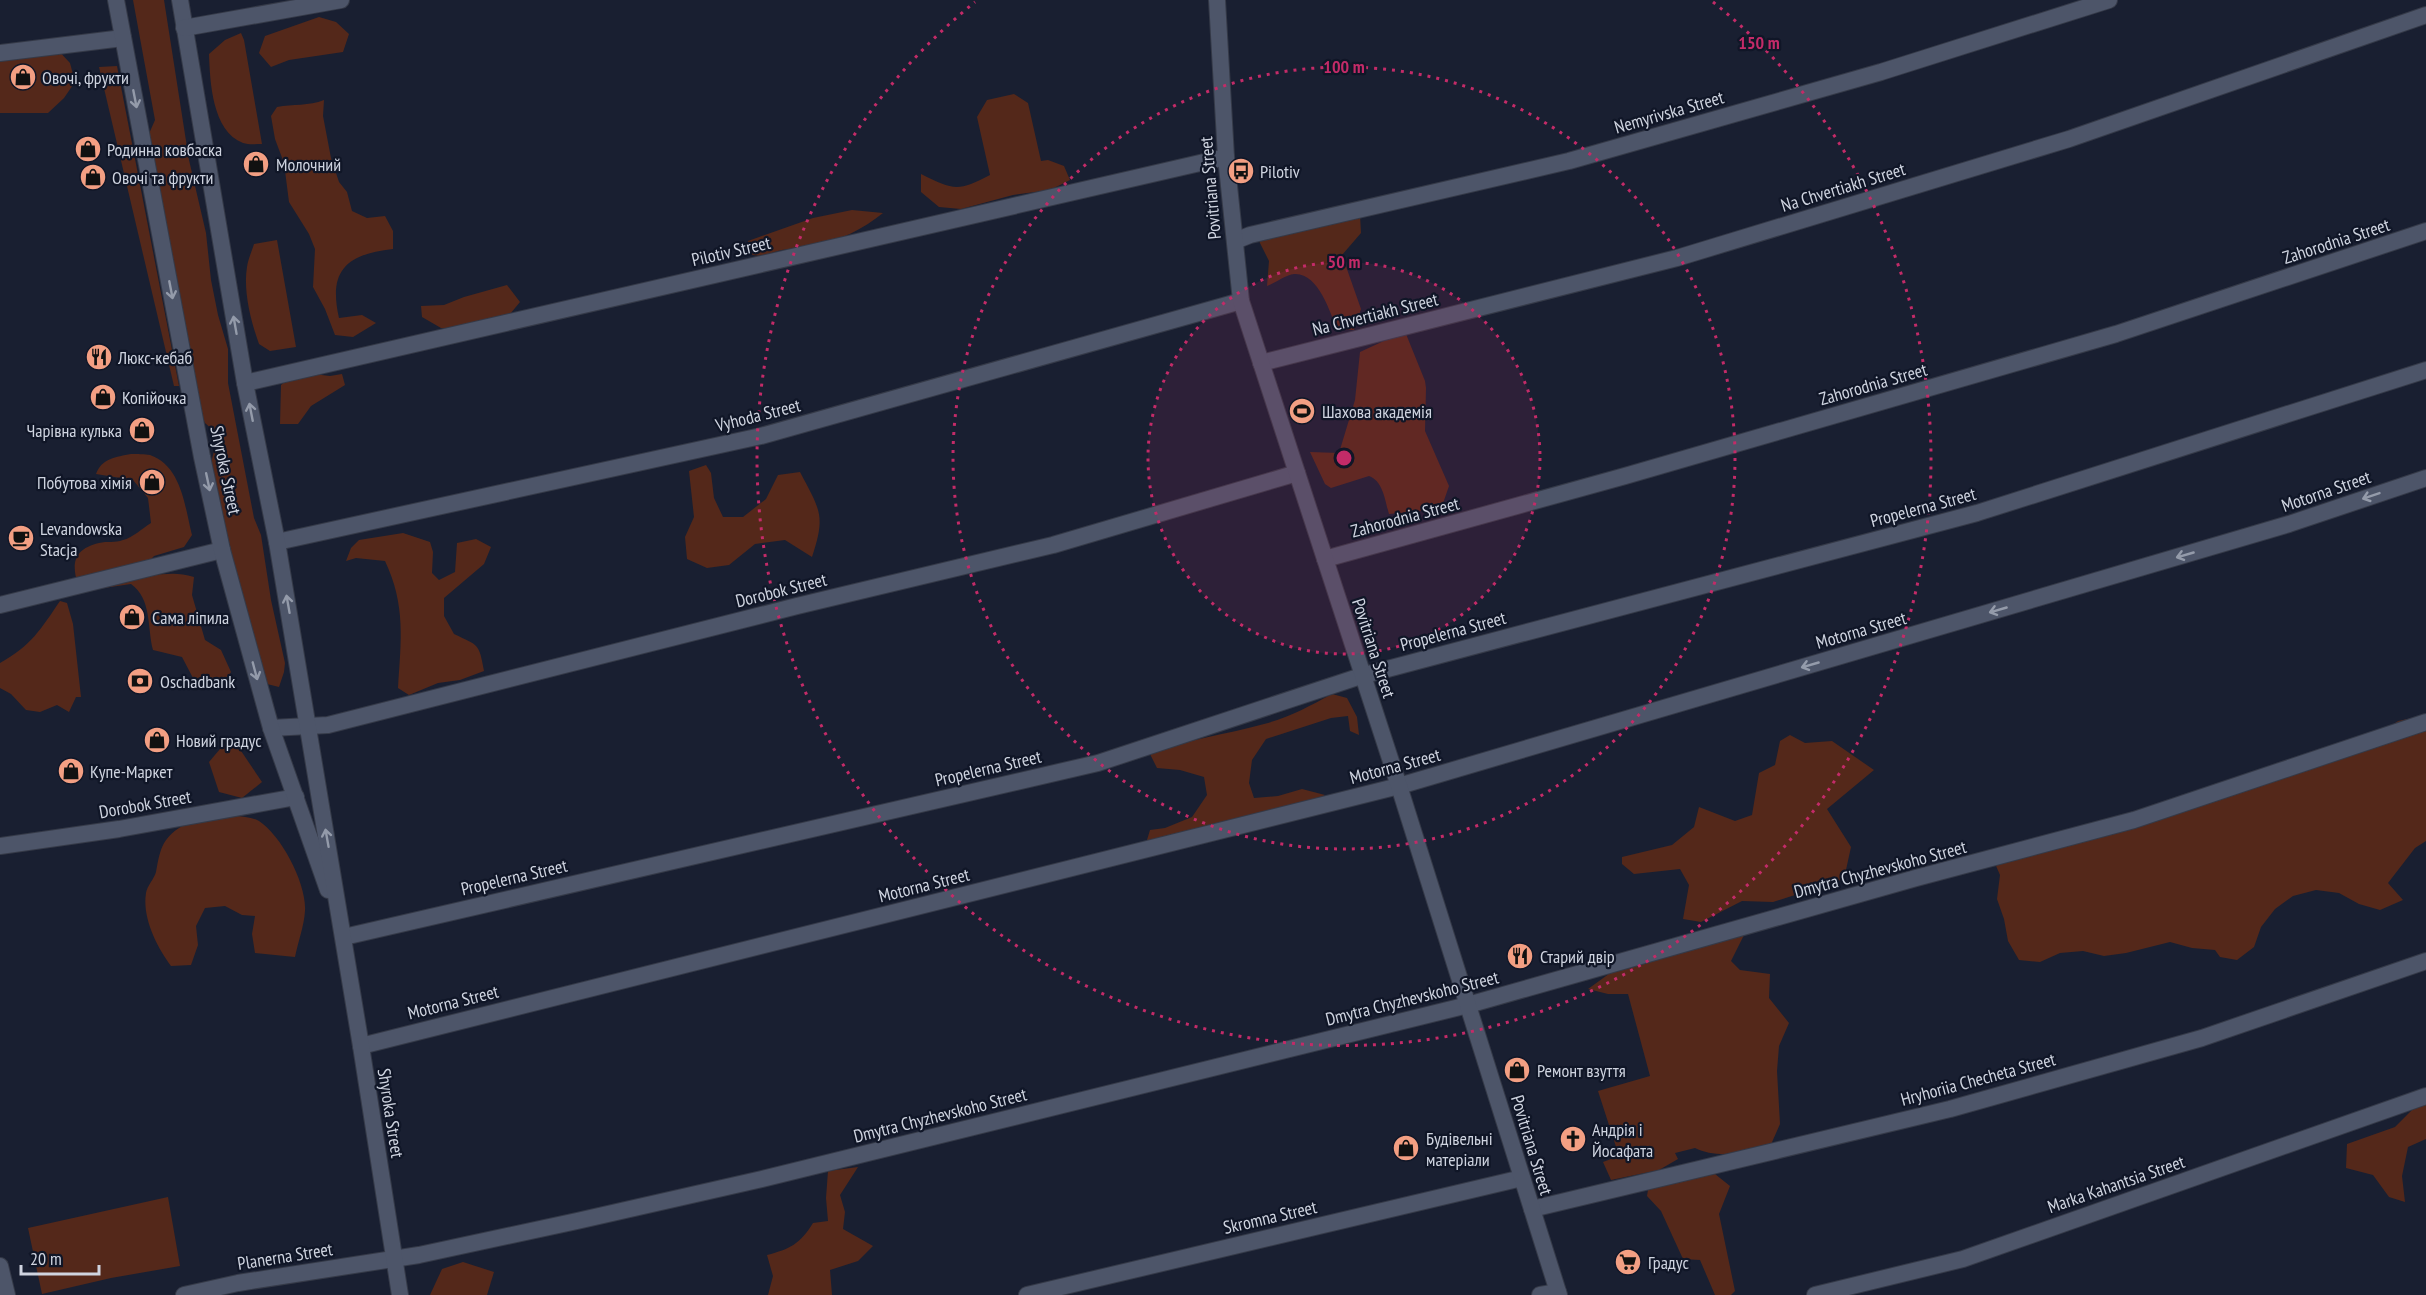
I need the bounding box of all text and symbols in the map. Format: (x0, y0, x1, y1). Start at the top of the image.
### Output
text: 150 m (1738, 31, 1780, 54)
text: 100 m (1323, 55, 1365, 78)
shop icon: Овочі, фрукти (8, 62, 38, 92)
place label: Овочі, фрукти (42, 66, 129, 89)
street label: Nemyrivska Street (1612, 85, 1726, 139)
one-way arrow (129, 89, 140, 108)
shop icon: Родинна ковбаска (73, 134, 103, 164)
street label: Povitriana Street (1194, 136, 1226, 240)
place label: Родинна ковбаска (107, 138, 222, 161)
shop icon: Молочний (241, 149, 271, 179)
place label: Молочний (276, 153, 341, 176)
bus stop icon: Pilotiv (1226, 156, 1256, 186)
street label: Na Chvertiakh Street (1778, 157, 1908, 217)
place label: Pilotiv (1260, 160, 1300, 183)
shop icon: Овочі та фрукти (78, 162, 108, 192)
place label: Овочі та фрукти (112, 166, 213, 189)
street label: Zahorodnia Street (2280, 213, 2392, 269)
street label: Pilotiv Street (689, 231, 773, 271)
text: 50 m (1328, 250, 1360, 273)
one-way arrow (166, 280, 177, 300)
street label: Na Chvertiakh Street (1310, 287, 1440, 341)
one-way arrow (230, 316, 241, 336)
restaurant icon: Люкс-кебаб (84, 342, 114, 372)
place label: Люкс-кебаб (117, 346, 193, 369)
street label: Zahorodnia Street (1816, 358, 1930, 410)
shop icon: Копійочка (88, 382, 118, 412)
place label: Копійочка (122, 386, 186, 409)
street label: Vyhoda Street (712, 393, 803, 437)
sports icon: Шахова академія (1287, 396, 1317, 426)
place label: Шахова академія (1322, 400, 1432, 423)
one-way arrow (245, 403, 256, 423)
shop icon: Чарівна кулька (127, 415, 157, 445)
place label: Чарівна кулька (26, 419, 122, 442)
street label: Shyroka Street (205, 423, 247, 517)
centre of rings (1334, 448, 1354, 468)
street label: Motorna Street (2278, 465, 2374, 517)
shop icon: Побутова хімія (137, 467, 167, 497)
place label: Побутова хімія (37, 471, 132, 494)
one-way arrow (202, 472, 214, 491)
street label: Propelerna Street (1868, 482, 1978, 532)
street label: Zahorodnia Street (1348, 492, 1462, 542)
one-way arrow (2362, 492, 2381, 503)
place label: Levandowska Stacja (40, 517, 122, 561)
cafe icon: Levandowska Stacja (6, 523, 36, 553)
one-way arrow (2176, 550, 2195, 561)
street label: Dorobok Street (733, 568, 829, 612)
one-way arrow (282, 595, 293, 614)
street label: Povitriana Street (1347, 595, 1401, 701)
shop icon: Сама ліпила (117, 602, 147, 632)
one-way arrow (1988, 605, 2007, 616)
place label: Сама ліпила (152, 606, 229, 629)
street label: Propelerna Street (1398, 606, 1508, 656)
street label: Motorna Street (1813, 606, 1909, 654)
one-way arrow (1801, 660, 1820, 671)
one-way arrow (250, 661, 261, 680)
bank icon: Oschadbank (125, 666, 155, 696)
place label: Oschadbank (160, 670, 235, 693)
shop icon: Новий градус (142, 725, 172, 755)
place label: Новий градус (176, 729, 262, 752)
street label: Motorna Street (1347, 743, 1443, 789)
street label: Propelerna Street (933, 745, 1043, 791)
shop icon: Купе-Маркет (56, 756, 86, 786)
place label: Купе-Маркет (90, 760, 173, 783)
street label: Dorobok Street (97, 785, 193, 823)
one-way arrow (321, 828, 332, 848)
street label: Dmytra Chyzhevskoho Street (1791, 835, 1969, 903)
street label: Propelerna Street (459, 854, 569, 900)
street label: Motorna Street (876, 863, 972, 907)
restaurant icon: Старий двір (1505, 941, 1535, 971)
place label: Старий двір (1540, 945, 1615, 968)
street label: Dmytra Chyzhevskoho Street (1323, 965, 1501, 1031)
street label: Motorna Street (405, 980, 501, 1024)
street label: Hryhoriia Checheta Street (1898, 1047, 2058, 1111)
shop icon: Ремонт взуття (1502, 1055, 1532, 1085)
place label: Ремонт взуття (1537, 1059, 1626, 1082)
street label: Shyroka Street (373, 1067, 409, 1159)
street label: Dmytra Chyzhevskoho Street (851, 1082, 1029, 1148)
street label: Povitriana Street (1506, 1092, 1558, 1198)
place label: Андрія і Йосафата (1592, 1118, 1653, 1162)
church icon: Андрія і Йосафата (1558, 1124, 1588, 1154)
place label: Будівельні матеріали (1426, 1127, 1493, 1171)
shop icon: Будівельні матеріали (1391, 1133, 1421, 1163)
street label: Marka Kahantsia Street (2044, 1150, 2188, 1218)
street label: Skromna Street (1221, 1195, 1319, 1239)
street label: Planerna Street (236, 1237, 334, 1275)
scale bar (21, 1238, 99, 1276)
text: 20 m (30, 1247, 62, 1270)
supermarket icon: Градус (1613, 1247, 1643, 1277)
place label: Градус (1648, 1251, 1689, 1274)

